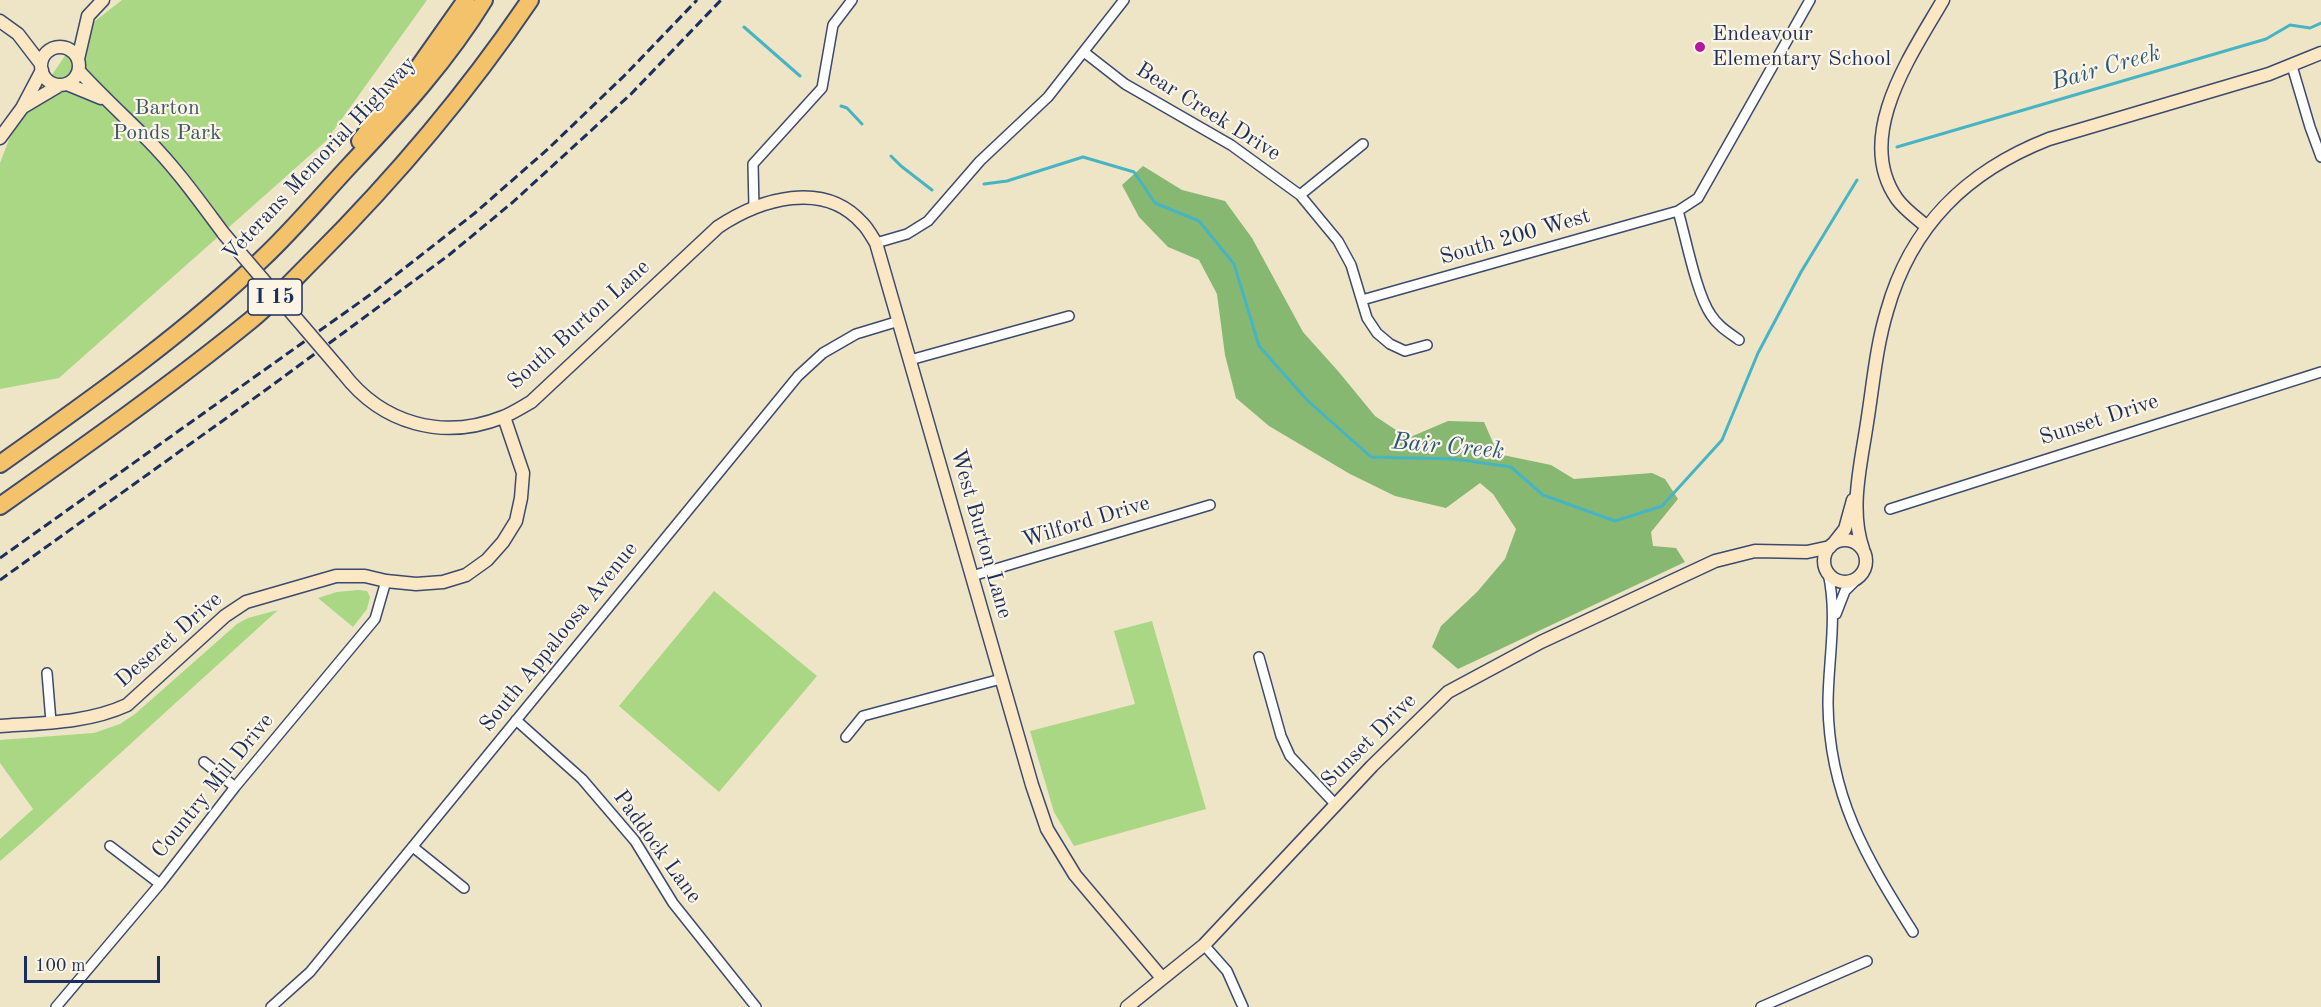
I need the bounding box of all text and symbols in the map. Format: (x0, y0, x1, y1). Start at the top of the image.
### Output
place label: Endeavour Elementary School (1712, 21, 1891, 72)
water label: Bair Creek (2048, 39, 2164, 97)
marker: Endeavour Elementary School (1693, 40, 1707, 54)
street label: Veterans Memorial Highway (218, 51, 422, 267)
street label: Bear Creek Drive (1131, 57, 1285, 167)
park label: Barton Ponds Park (112, 95, 222, 146)
street label: South 200 West (1437, 203, 1593, 271)
street label: South Burton Lane (502, 254, 656, 396)
road number: I 15 (248, 279, 302, 315)
street label: Sunset Drive (2036, 388, 2162, 452)
water label: Bair Creek (1391, 428, 1505, 466)
street label: West Burton Lane (944, 446, 1018, 622)
street label: Wilford Drive (1019, 490, 1153, 554)
street label: South Appaloosa Avenue (474, 537, 644, 737)
street label: Deseret Drive (110, 586, 228, 694)
street label: Sunset Drive (1316, 688, 1422, 794)
street label: Country Mill Drive (146, 708, 280, 864)
street label: Paddock Lane (607, 785, 707, 909)
scale bar (27, 944, 164, 982)
text: 100 m (35, 957, 86, 975)

